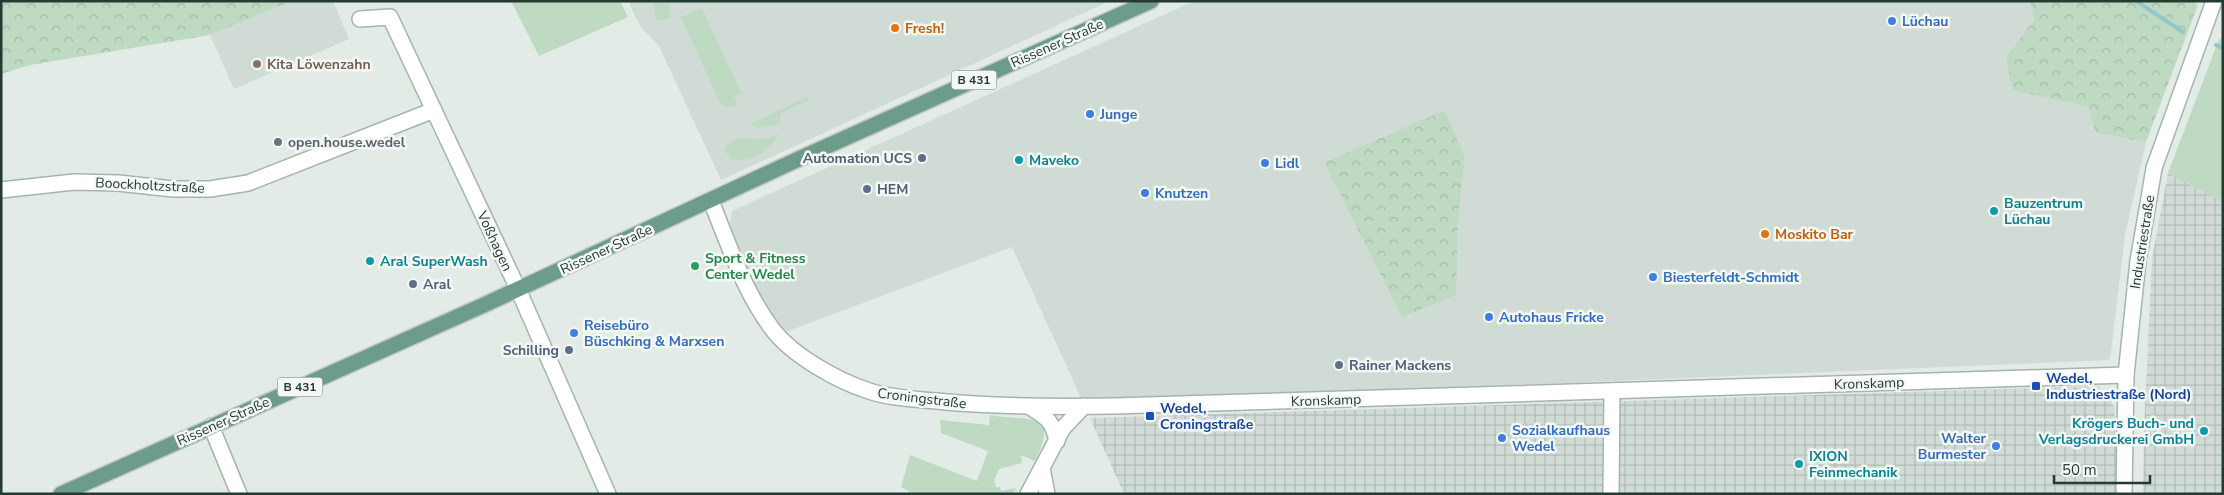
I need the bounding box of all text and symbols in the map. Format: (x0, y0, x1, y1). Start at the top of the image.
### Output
place label: Lüchau (1902, 12, 1948, 31)
street label: Rissener Straße (1008, 15, 1106, 72)
marker: Lüchau (1886, 15, 1898, 27)
place label: Fresh! (905, 19, 944, 38)
marker: Fresh! (889, 22, 901, 34)
place label: Kita Löwenzahn (267, 55, 371, 74)
marker: Kita Löwenzahn (251, 58, 263, 70)
road number: B 431 (952, 70, 996, 90)
place label: Junge (1099, 105, 1138, 124)
marker: Junge (1084, 108, 1096, 120)
place label: open.house.wedel (288, 133, 406, 152)
marker: open.house.wedel (272, 136, 284, 148)
place label: Automation UCS (803, 149, 912, 168)
place label: Maveko (1029, 151, 1079, 170)
marker: Automation UCS (916, 152, 928, 164)
marker: Maveko (1013, 154, 1025, 166)
place label: Lidl (1275, 154, 1300, 173)
marker: Lidl (1259, 157, 1271, 169)
street label: Boockholtzstraße (95, 173, 205, 198)
place label: HEM (877, 180, 908, 199)
marker: HEM (861, 183, 873, 195)
place label: Knutzen (1155, 184, 1208, 203)
marker: Knutzen (1139, 187, 1151, 199)
place label: Bauzentrum Lüchau (2004, 194, 2083, 229)
street label: Industriestraße (2126, 194, 2159, 290)
marker: Bauzentrum Lüchau (1988, 205, 2000, 217)
street label: Voßhagen (472, 207, 517, 274)
street label: Rissener Straße (557, 220, 655, 279)
place label: Moskito Bar (1775, 225, 1854, 244)
marker: Moskito Bar (1759, 228, 1771, 240)
place label: Sport & Fitness Center Wedel (705, 249, 806, 284)
place label: Aral SuperWash (380, 252, 488, 271)
marker: Aral SuperWash (364, 255, 376, 267)
marker: Sport & Fitness Center Wedel (689, 260, 701, 272)
place label: Biesterfeldt-Schmidt (1663, 268, 1800, 287)
marker: Biesterfeldt-Schmidt (1647, 271, 1659, 283)
place label: Aral (423, 275, 451, 294)
marker: Aral (407, 278, 419, 290)
place label: Autohaus Fricke (1499, 308, 1604, 327)
marker: Autohaus Fricke (1483, 311, 1495, 323)
place label: Reisebüro Büschking & Marxsen (584, 316, 724, 351)
marker: Reisebüro Büschking & Marxsen (568, 327, 580, 339)
place label: Schilling (503, 341, 559, 360)
marker: Schilling (563, 344, 575, 356)
place label: Rainer Mackens (1349, 356, 1451, 375)
marker: Rainer Mackens (1333, 359, 1345, 371)
place label: Wedel, Industriestraße (Nord) (2046, 369, 2191, 404)
street label: Kronskamp (1833, 373, 1905, 394)
road number: B 431 (278, 378, 322, 397)
marker: Wedel, Industriestraße (Nord) (2030, 380, 2042, 392)
street label: Croningstraße (876, 384, 967, 413)
street label: Kronskamp (1290, 390, 1362, 411)
street label: Rissener Straße (174, 393, 272, 450)
place label: Wedel, Croningstraße (1160, 399, 1254, 434)
marker: Wedel, Croningstraße (1144, 410, 1156, 422)
place label: Krögers Buch- und Verlagsdruckerei GmbH (2038, 414, 2194, 449)
place label: Sozialkaufhaus Wedel (1512, 421, 1610, 456)
marker: Krögers Buch- und Verlagsdruckerei GmbH (2198, 425, 2210, 437)
place label: Walter Burmester (1918, 429, 1986, 464)
marker: Sozialkaufhaus Wedel (1496, 432, 1508, 444)
marker: Walter Burmester (1990, 440, 2002, 452)
place label: IXION Feinmechanik (1809, 447, 1898, 482)
scale bar (2054, 452, 2150, 484)
marker: IXION Feinmechanik (1793, 458, 1805, 470)
text: 50 m (2062, 460, 2097, 480)

